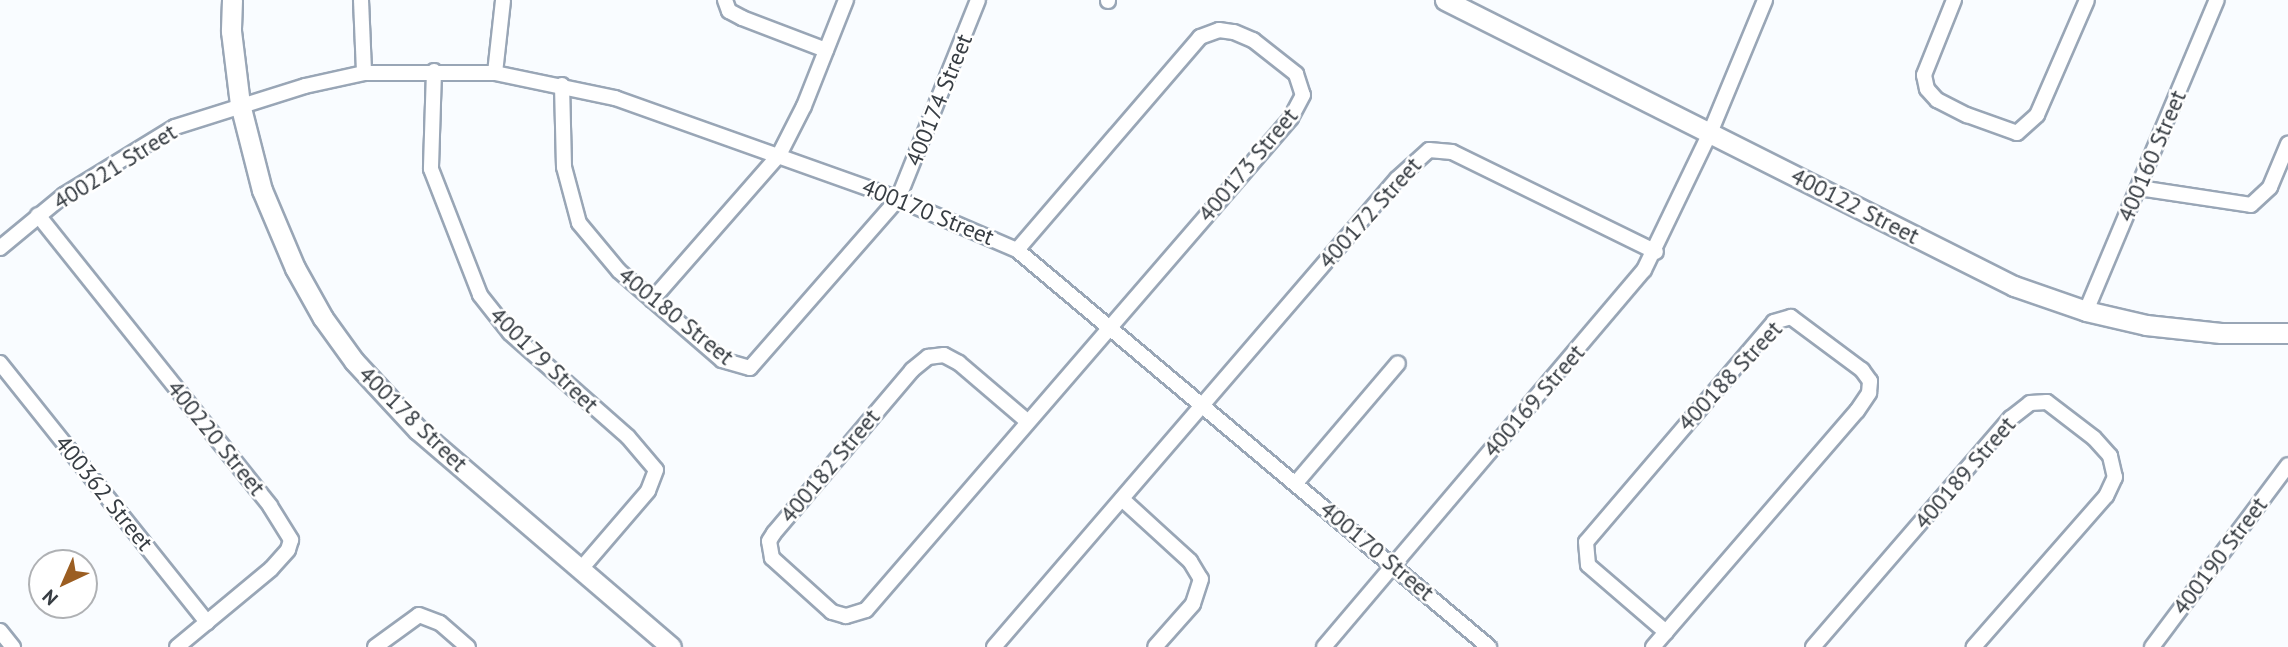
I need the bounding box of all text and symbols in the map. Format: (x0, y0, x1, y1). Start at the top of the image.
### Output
street label: 400174 Street (900, 30, 978, 170)
street label: 400160 Street (2112, 86, 2192, 226)
street label: 400173 Street (1192, 102, 1304, 228)
street label: 400221 Street (48, 118, 182, 216)
street label: 400172 Street (1313, 152, 1427, 274)
street label: 400122 Street (1786, 162, 1924, 250)
street label: 400170 Street (858, 173, 998, 251)
street label: 400180 Street (613, 261, 739, 371)
street label: 400179 Street (484, 301, 604, 419)
street label: 400188 Street (1672, 315, 1788, 437)
street label: 400169 Street (1478, 339, 1590, 463)
street label: 400178 Street (353, 360, 473, 478)
street label: 400220 Street (161, 375, 271, 501)
street label: 400182 Street (774, 403, 886, 529)
street label: 400189 Street (1909, 411, 2021, 535)
street label: 400362 Street (49, 430, 159, 556)
street label: 400190 Street (2167, 492, 2273, 620)
street label: 400170 Street (1314, 495, 1440, 607)
north arrow (28, 549, 98, 619)
text: N (37, 585, 63, 611)

